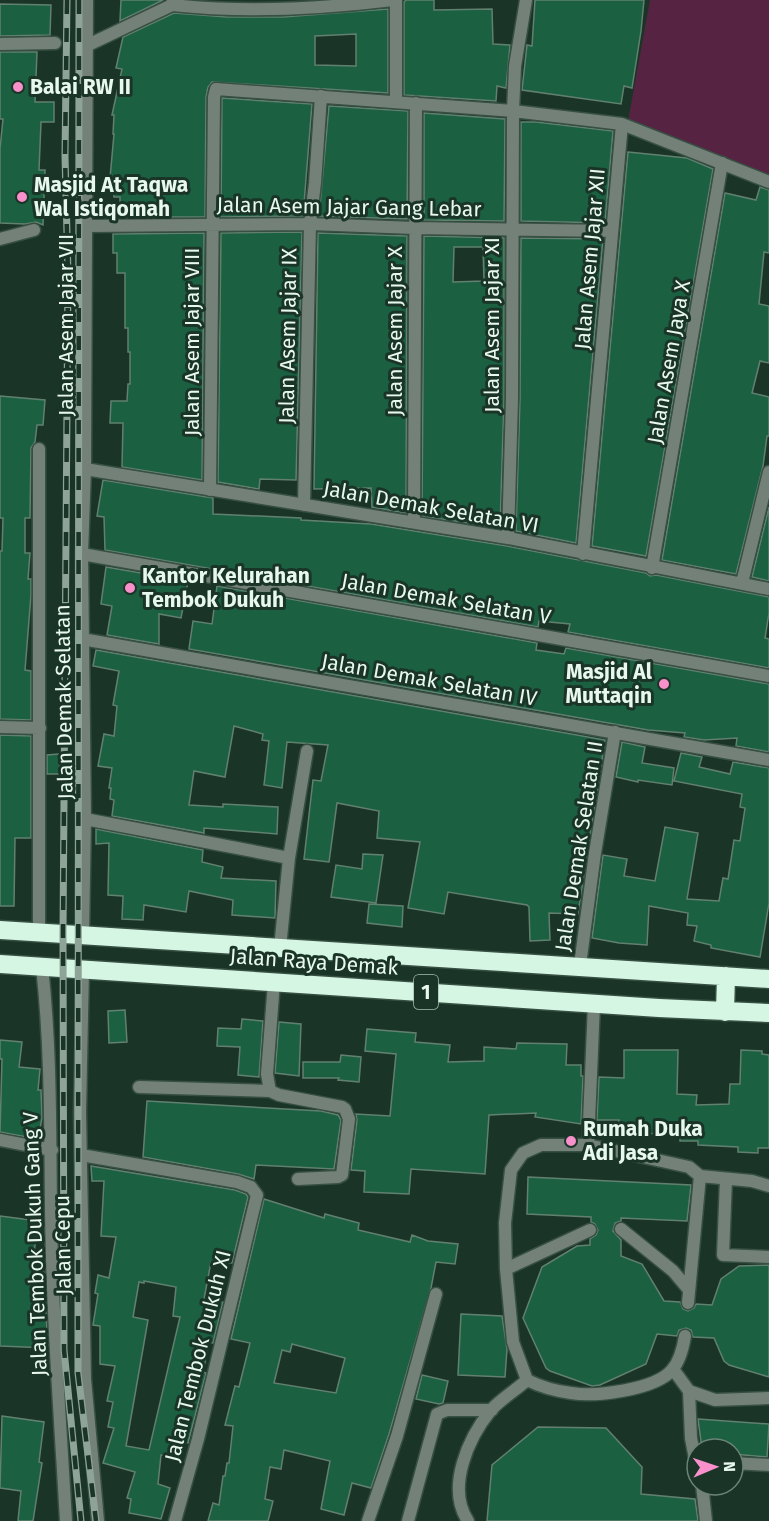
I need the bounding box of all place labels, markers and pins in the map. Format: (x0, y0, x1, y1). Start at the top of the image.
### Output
place label: Balai RW II (30, 74, 131, 100)
marker: Balai RW II (11, 80, 25, 94)
place label: Masjid At Taqwa Wal Istiqomah (34, 172, 188, 222)
marker: Masjid At Taqwa Wal Istiqomah (15, 190, 29, 204)
place label: Kantor Kelurahan Tembok Dukuh (142, 563, 310, 613)
marker: Kantor Kelurahan Tembok Dukuh (123, 581, 137, 595)
place label: Masjid Al Muttaqin (565, 659, 653, 709)
marker: Masjid Al Muttaqin (657, 677, 671, 691)
place label: Rumah Duka Adi Jasa (582, 1116, 703, 1166)
marker: Rumah Duka Adi Jasa (564, 1134, 578, 1148)

